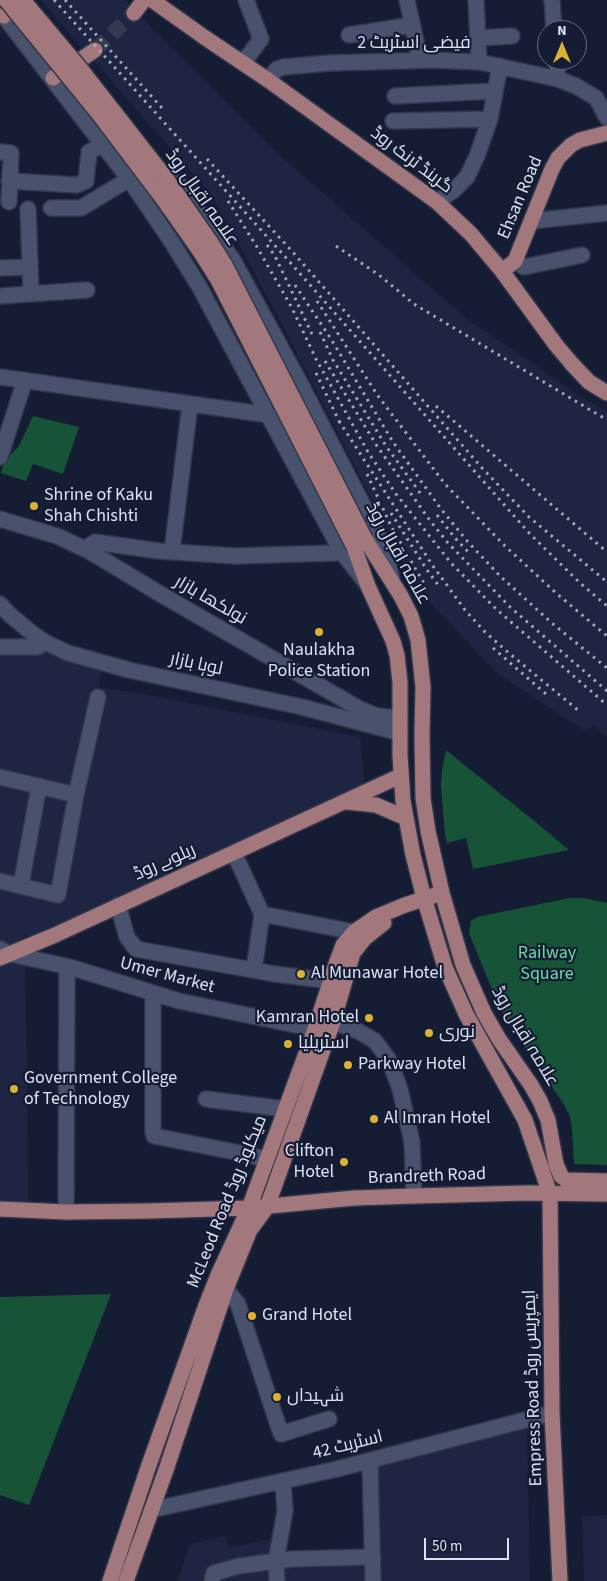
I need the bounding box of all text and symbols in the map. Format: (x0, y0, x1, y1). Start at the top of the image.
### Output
north arrow (537, 20, 587, 70)
text: N (557, 21, 567, 41)
street label: فیضی اسٹریٹ 2 (357, 33, 471, 55)
street label: گرینڈ ٹرنک روڈ (366, 123, 456, 199)
street label: علامہ اقبال روڈ (160, 145, 242, 251)
street label: Ehsan Road (494, 153, 548, 243)
place label: Shrine of Kaku Shah Chishti (44, 485, 153, 528)
street label: علامہ اقبال روڈ (360, 499, 434, 609)
marker: Shrine of Kaku Shah Chishti (28, 500, 40, 512)
street label: نولکھا بازار (170, 572, 250, 630)
marker: Naulakha Police Station (313, 626, 325, 638)
place label: Naulakha Police Station (268, 640, 370, 682)
street label: لوہا بازار (168, 649, 224, 681)
street label: ریلوے روڈ (131, 840, 199, 886)
park label: Railway Square (518, 943, 576, 986)
street label: Umer Market (117, 953, 217, 999)
place label: Al Munawar Hotel (311, 963, 443, 985)
marker: Al Munawar Hotel (295, 968, 307, 980)
street label: علامہ اقبال روڈ (486, 983, 562, 1091)
place label: Kamran Hotel (256, 1007, 359, 1029)
marker: Kamran Hotel (363, 1012, 375, 1024)
place label: نوری (439, 1022, 475, 1044)
marker: نوری (423, 1027, 435, 1039)
place label: اسٹریلیا (298, 1033, 349, 1055)
marker: اسٹریلیا (282, 1038, 294, 1050)
place label: Parkway Hotel (358, 1054, 466, 1076)
marker: Parkway Hotel (342, 1059, 354, 1071)
place label: Government College of Technology (24, 1068, 177, 1110)
marker: Government College of Technology (8, 1083, 20, 1095)
place label: Al Imran Hotel (384, 1108, 490, 1130)
street label: McLeod Road میکلوڈ روڈ (183, 1112, 273, 1292)
marker: Al Imran Hotel (368, 1113, 380, 1125)
place label: Clifton Hotel (285, 1141, 334, 1184)
marker: Clifton Hotel (338, 1156, 350, 1168)
street label: Brandreth Road (368, 1164, 486, 1190)
street label: Empress Road ایمپریس روڈ (520, 1289, 548, 1487)
place label: Grand Hotel (262, 1305, 352, 1327)
marker: Grand Hotel (246, 1310, 258, 1322)
place label: شہیداں (287, 1386, 344, 1408)
marker: شہیداں (271, 1391, 283, 1403)
street label: اسٹریٹ 42 (311, 1427, 385, 1465)
scale bar (427, 1528, 512, 1560)
text: 50 m (432, 1536, 462, 1557)

